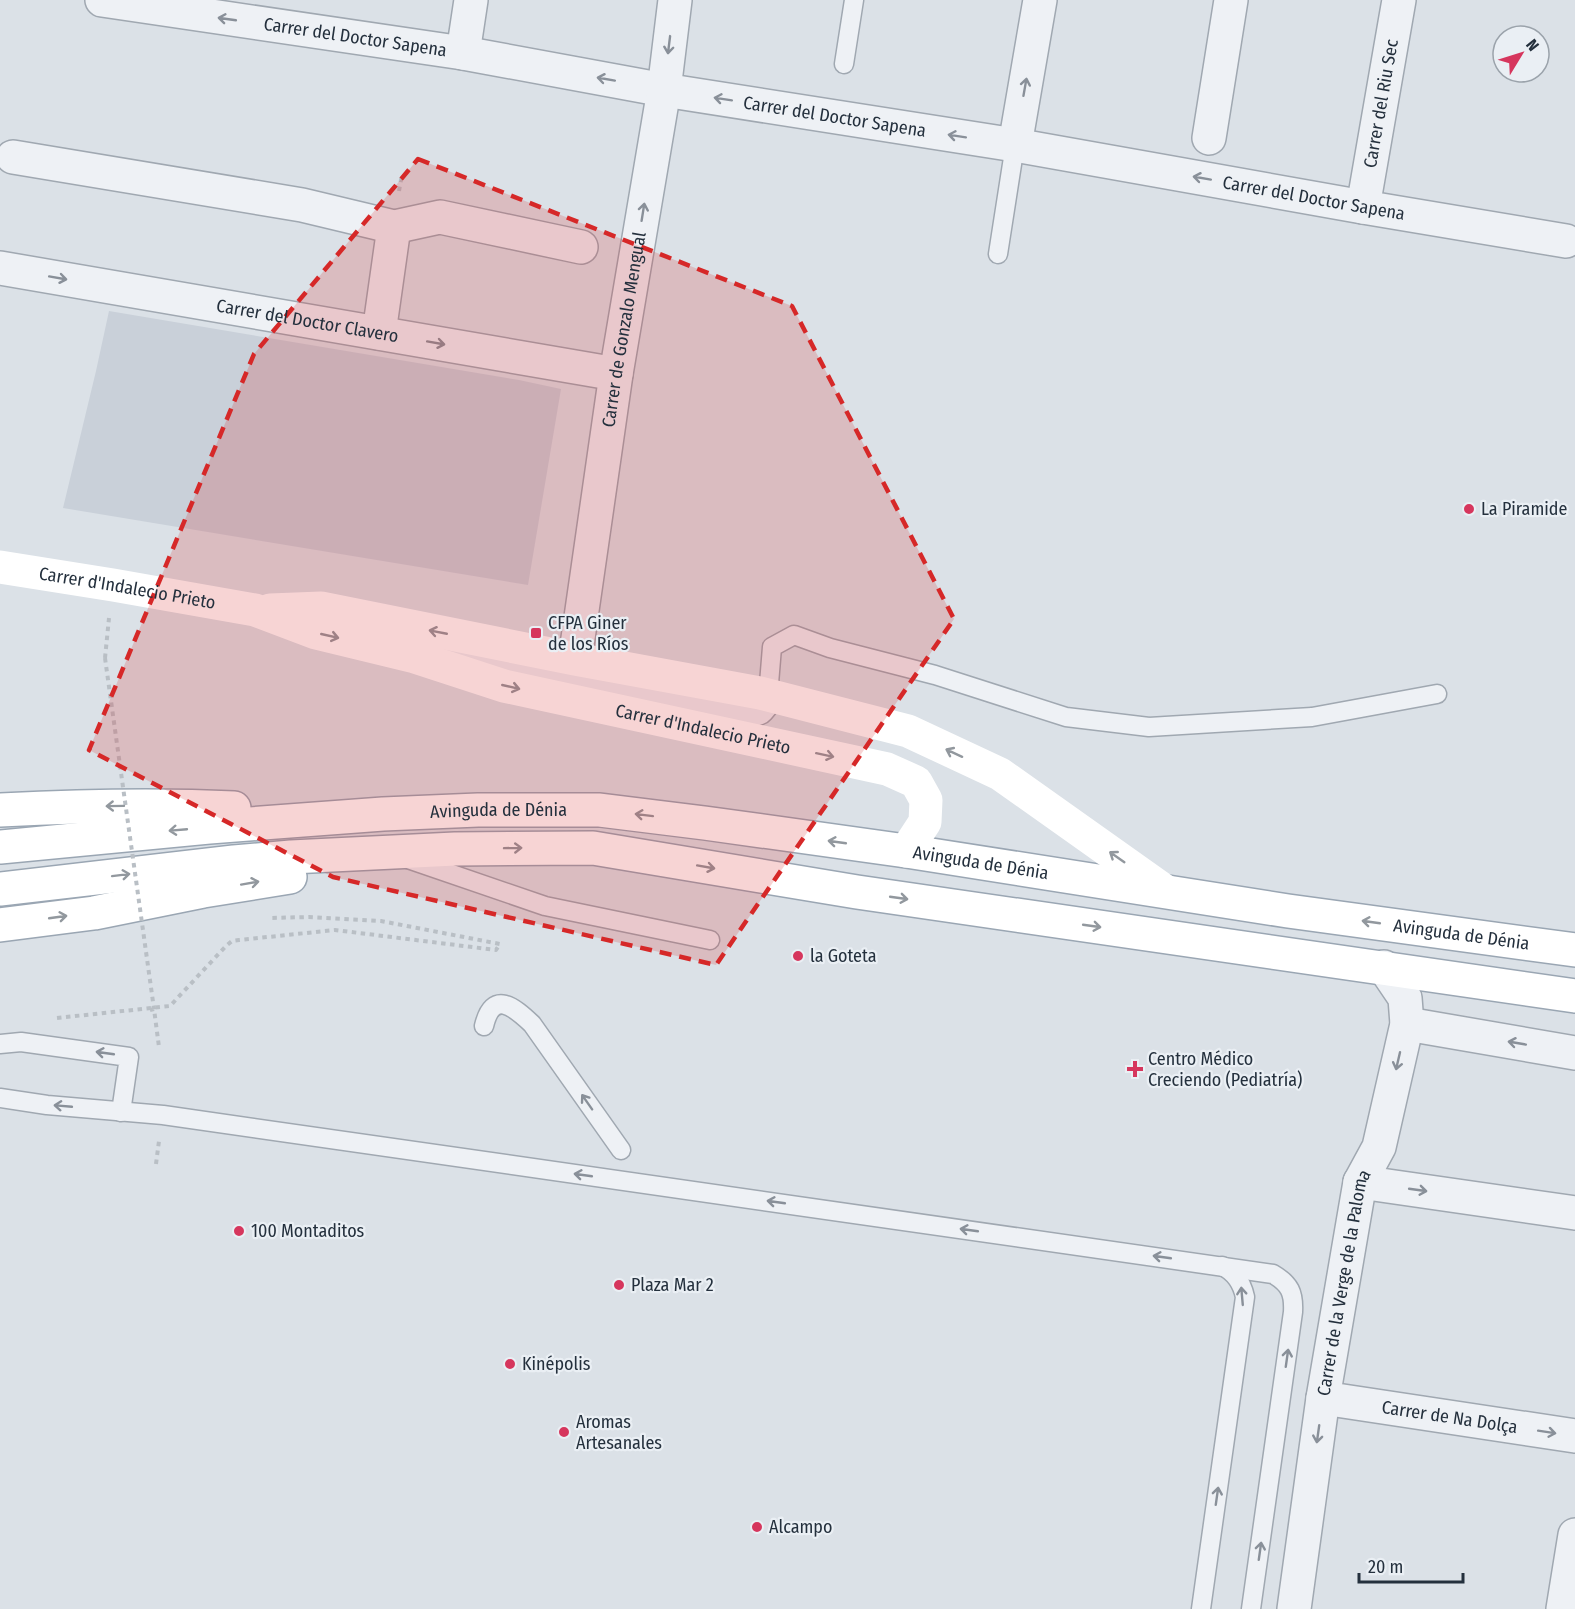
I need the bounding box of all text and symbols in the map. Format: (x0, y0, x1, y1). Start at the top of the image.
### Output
street label: Carrer del Doctor Sapena (262, 13, 448, 62)
one-way arrow (217, 14, 237, 25)
north arrow (1491, 24, 1551, 84)
one-way arrow (664, 34, 675, 54)
text: N (1522, 35, 1543, 55)
street label: Carrer del Riu Sec (1359, 37, 1403, 170)
one-way arrow (597, 73, 616, 84)
one-way arrow (1020, 78, 1031, 97)
street label: Carrer del Doctor Sapena (742, 92, 928, 142)
one-way arrow (714, 93, 734, 104)
one-way arrow (948, 130, 968, 141)
street label: Carrer del Doctor Sapena (1221, 171, 1407, 225)
one-way arrow (1193, 172, 1213, 183)
one-way arrow (638, 203, 649, 223)
street label: Carrer de Gonzalo Mengual (597, 230, 651, 429)
one-way arrow (47, 273, 67, 284)
street label: Carrer del Doctor Clavero (215, 294, 400, 347)
one-way arrow (426, 338, 446, 349)
place label: La Piramide (1481, 498, 1567, 520)
marker: La Piramide (1462, 502, 1476, 516)
street label: Carrer d'Indalecio Prieto (37, 562, 217, 614)
place label: CFPA Giner de los Ríos (548, 612, 629, 655)
one-way arrow (429, 626, 448, 637)
marker: CFPA Giner de los Ríos (529, 626, 543, 640)
one-way arrow (320, 631, 339, 643)
one-way arrow (501, 682, 520, 694)
street label: Carrer d'Indalecio Prieto (614, 699, 793, 759)
one-way arrow (945, 746, 963, 758)
one-way arrow (815, 750, 834, 762)
street label: Avinguda de Dénia (430, 799, 567, 823)
one-way arrow (105, 800, 125, 812)
one-way arrow (635, 810, 655, 821)
one-way arrow (168, 825, 188, 836)
one-way arrow (828, 836, 848, 847)
street label: Avinguda de Dénia (911, 841, 1050, 884)
one-way arrow (503, 842, 523, 854)
one-way arrow (1110, 851, 1126, 864)
one-way arrow (696, 861, 716, 872)
one-way arrow (110, 869, 130, 880)
one-way arrow (240, 878, 259, 889)
one-way arrow (889, 892, 908, 903)
one-way arrow (48, 912, 67, 923)
street label: Avinguda de Dénia (1392, 914, 1531, 955)
one-way arrow (1362, 917, 1382, 928)
one-way arrow (1082, 920, 1101, 931)
place label: la Goteta (810, 945, 877, 967)
marker: la Goteta (791, 949, 805, 963)
one-way arrow (1508, 1037, 1528, 1048)
one-way arrow (95, 1048, 115, 1059)
place label: Centro Médico Creciendo (Pediatría) (1148, 1048, 1302, 1091)
one-way arrow (1392, 1051, 1404, 1070)
marker: Centro Médico Creciendo (Pediatría) (1126, 1060, 1144, 1078)
one-way arrow (581, 1095, 593, 1111)
one-way arrow (53, 1100, 73, 1111)
street label: Carrer de la Verge de la Paloma (1313, 1166, 1376, 1398)
one-way arrow (573, 1170, 593, 1181)
one-way arrow (1408, 1185, 1427, 1196)
one-way arrow (766, 1197, 786, 1208)
place label: 100 Montaditos (251, 1220, 365, 1242)
marker: 100 Montaditos (232, 1224, 246, 1238)
one-way arrow (960, 1224, 979, 1235)
one-way arrow (1153, 1252, 1172, 1263)
place label: Plaza Mar 2 (631, 1274, 714, 1296)
marker: Plaza Mar 2 (612, 1278, 626, 1292)
one-way arrow (1237, 1287, 1248, 1306)
one-way arrow (1281, 1349, 1292, 1368)
place label: Kinépolis (522, 1353, 591, 1375)
marker: Kinépolis (503, 1357, 517, 1371)
street label: Carrer de Na Dolça (1380, 1396, 1519, 1438)
place label: Aromas Artesanales (576, 1411, 662, 1454)
one-way arrow (1313, 1424, 1324, 1444)
marker: Aromas Artesanales (557, 1425, 571, 1439)
one-way arrow (1537, 1426, 1557, 1437)
one-way arrow (1211, 1487, 1222, 1506)
place label: Alcampo (769, 1516, 832, 1538)
marker: Alcampo (750, 1520, 764, 1534)
one-way arrow (1254, 1542, 1265, 1561)
scale bar (1359, 1546, 1462, 1584)
text: 20 m (1368, 1556, 1403, 1578)

